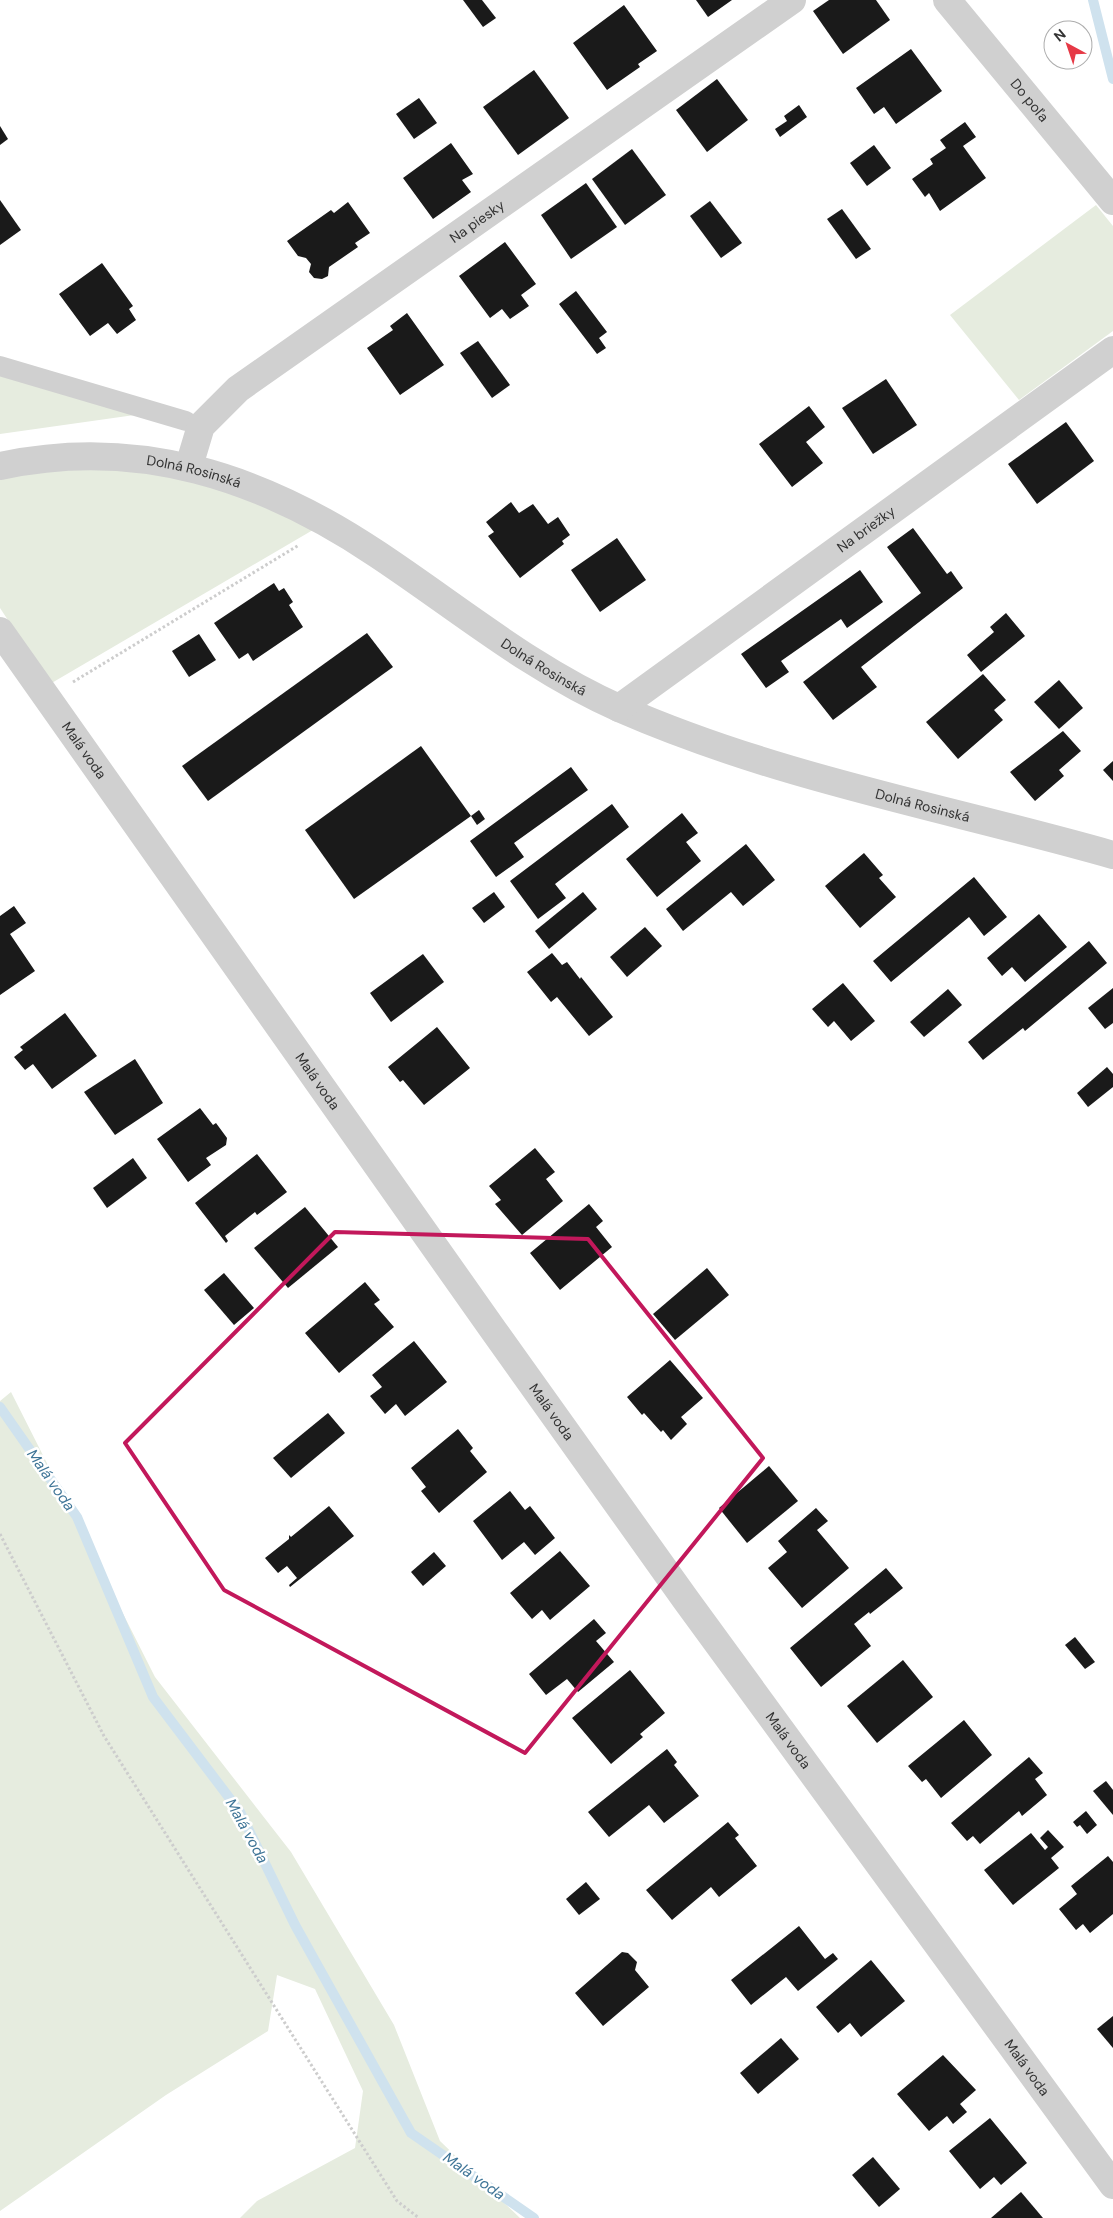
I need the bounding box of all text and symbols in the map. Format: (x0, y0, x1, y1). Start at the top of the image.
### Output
north arrow (1043, 20, 1093, 70)
text: N (1050, 25, 1069, 45)
street label: Do poľa (1007, 75, 1053, 126)
street label: Na piesky (446, 196, 508, 247)
street label: Dolná Rosinská (145, 451, 243, 492)
street label: Na briežky (833, 502, 899, 556)
street label: Dolná Rosinská (498, 634, 590, 700)
street label: Malá voda (58, 718, 110, 782)
street label: Dolná Rosinská (873, 785, 972, 826)
street label: Malá voda (291, 1049, 344, 1113)
street label: Malá voda (525, 1380, 578, 1444)
water label: Malá voda (22, 1445, 80, 1515)
street label: Malá voda (762, 1709, 815, 1772)
water label: Malá voda (221, 1795, 273, 1867)
street label: Malá voda (1001, 2036, 1054, 2099)
water label: Malá voda (439, 2147, 509, 2205)

